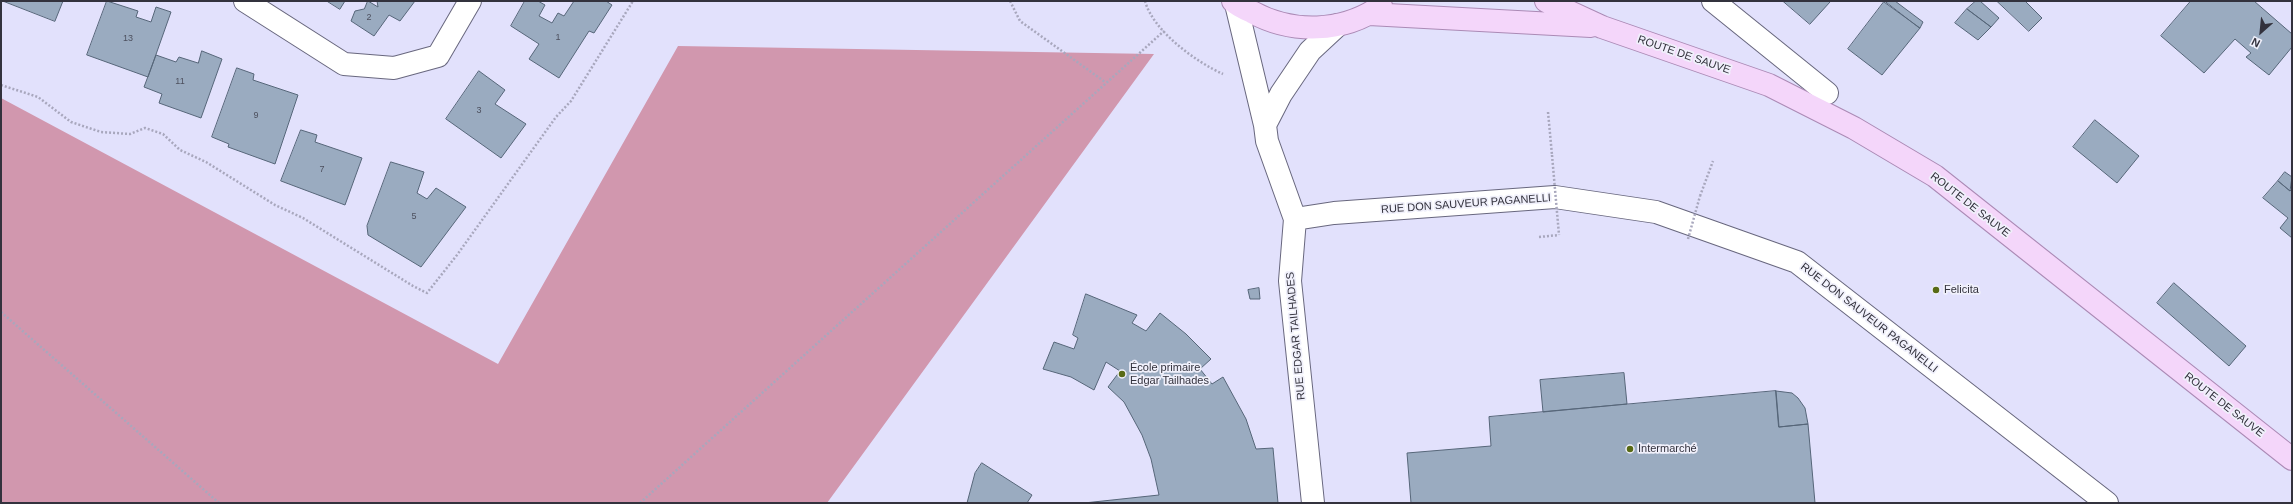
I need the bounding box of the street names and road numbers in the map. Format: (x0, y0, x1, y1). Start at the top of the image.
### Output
street label: ROUTE DE SAUVE (1636, 33, 1732, 77)
street label: ROUTE DE SAUVE (1928, 170, 2012, 240)
street label: RUE DON SAUVEUR PAGANELLI (1381, 191, 1551, 217)
street label: RUE DON SAUVEUR PAGANELLI (1798, 260, 1940, 376)
street label: RUE EDGAR TAILHADES (1284, 271, 1308, 401)
street label: ROUTE DE SAUVE (2182, 370, 2266, 440)

